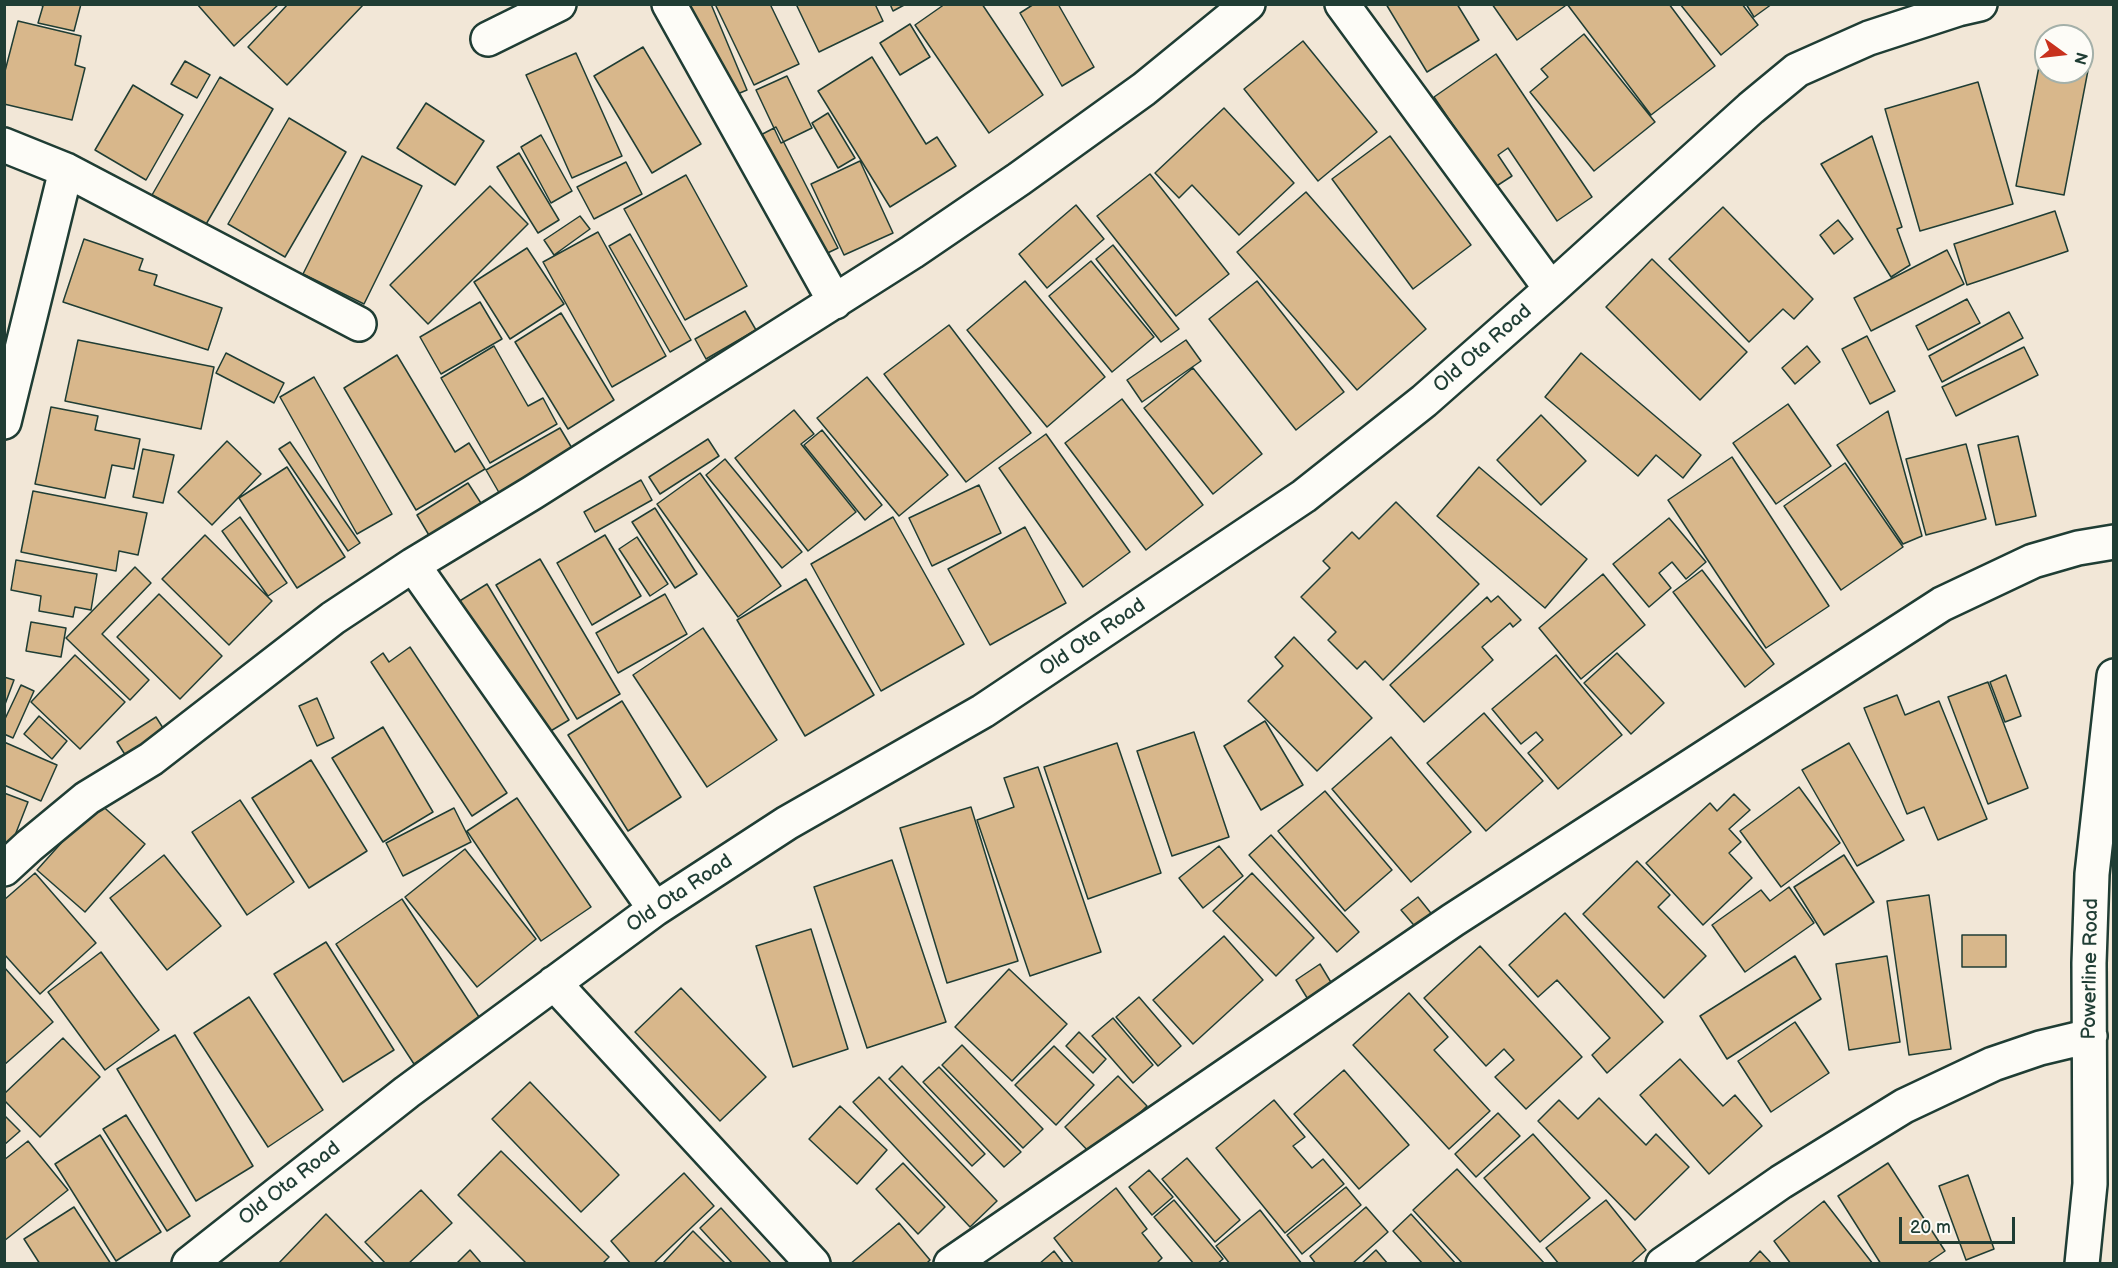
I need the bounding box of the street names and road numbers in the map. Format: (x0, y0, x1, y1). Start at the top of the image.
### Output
street label: Old Ota Road (1429, 300, 1537, 398)
street label: Old Ota Road (1036, 594, 1150, 682)
street label: Old Ota Road (623, 850, 737, 938)
street label: Powerline Road (2078, 898, 2104, 1040)
street label: Old Ota Road (234, 1137, 346, 1231)

